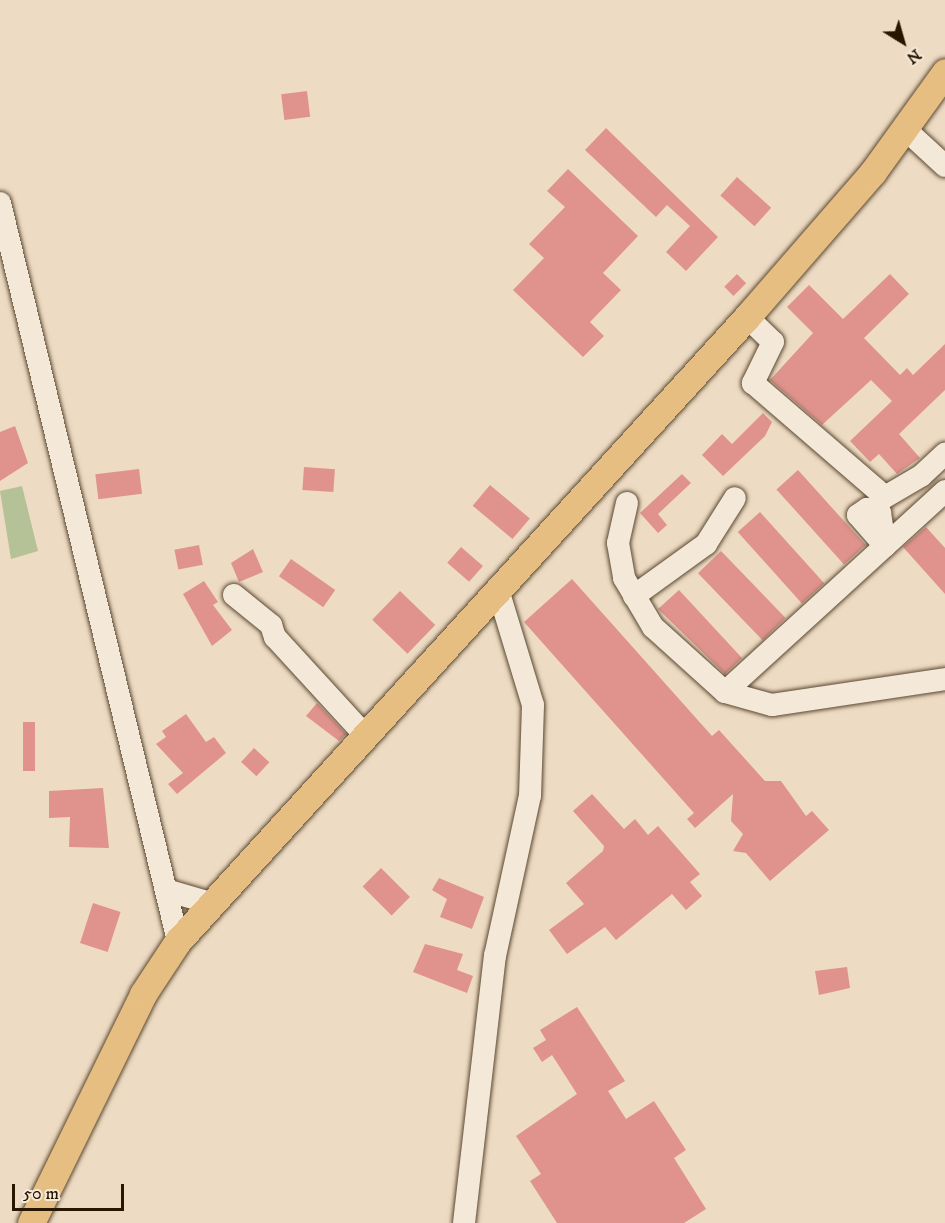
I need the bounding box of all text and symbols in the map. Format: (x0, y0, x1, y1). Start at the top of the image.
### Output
north arrow (873, 12, 933, 72)
text: N (903, 44, 925, 68)
scale bar (15, 1172, 128, 1210)
text: 50 m (23, 1183, 59, 1205)

